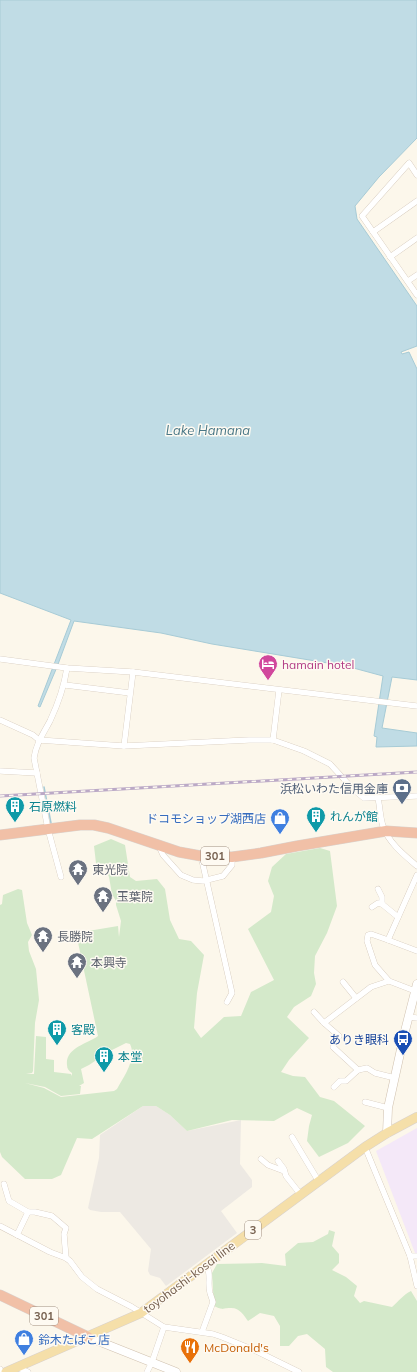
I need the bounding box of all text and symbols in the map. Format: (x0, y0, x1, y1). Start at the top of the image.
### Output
water label: Lake Hamana (166, 422, 250, 438)
hotel icon: hamain hotel (257, 653, 279, 681)
place label: hamain hotel (282, 657, 354, 672)
bank icon: 浜松いわた信用金庫 (391, 777, 413, 805)
place label: 浜松いわた信用金庫 (280, 781, 388, 796)
building icon: 石原燃料 (4, 795, 26, 823)
place label: 石原燃料 (29, 799, 77, 814)
building icon: れんが館 (305, 805, 327, 833)
shop icon: ドコモショップ湖西店 (269, 807, 291, 835)
place label: れんが館 (330, 809, 378, 824)
place label: ドコモショップ湖西店 (146, 811, 266, 826)
road number: 301 (201, 847, 229, 865)
temple icon: 東光院 (67, 858, 89, 886)
place label: 東光院 (92, 862, 128, 877)
temple icon: 玉葉院 (92, 885, 114, 913)
place label: 玉葉院 (117, 889, 153, 904)
temple icon: 長勝院 (32, 925, 54, 953)
place label: 長勝院 (57, 929, 93, 944)
temple icon: 本興寺 (66, 951, 88, 979)
place label: 本興寺 (91, 955, 127, 970)
building icon: 客殿 (46, 1018, 68, 1046)
place label: 客殿 (71, 1022, 95, 1037)
bus stop icon: ありき眼科 (392, 1028, 414, 1056)
place label: ありき眼科 (329, 1032, 389, 1047)
building icon: 本堂 (93, 1045, 115, 1073)
place label: 本堂 (118, 1049, 142, 1064)
road number: 3 (245, 1221, 261, 1239)
street label: toyohashi-kosai line (140, 1238, 238, 1316)
road number: 301 (30, 1307, 58, 1325)
shop icon: 鈴木たばこ店 (13, 1328, 35, 1356)
place label: 鈴木たばこ店 (38, 1332, 110, 1347)
restaurant icon: McDonald's (179, 1336, 201, 1364)
place label: McDonald's (204, 1340, 269, 1355)

